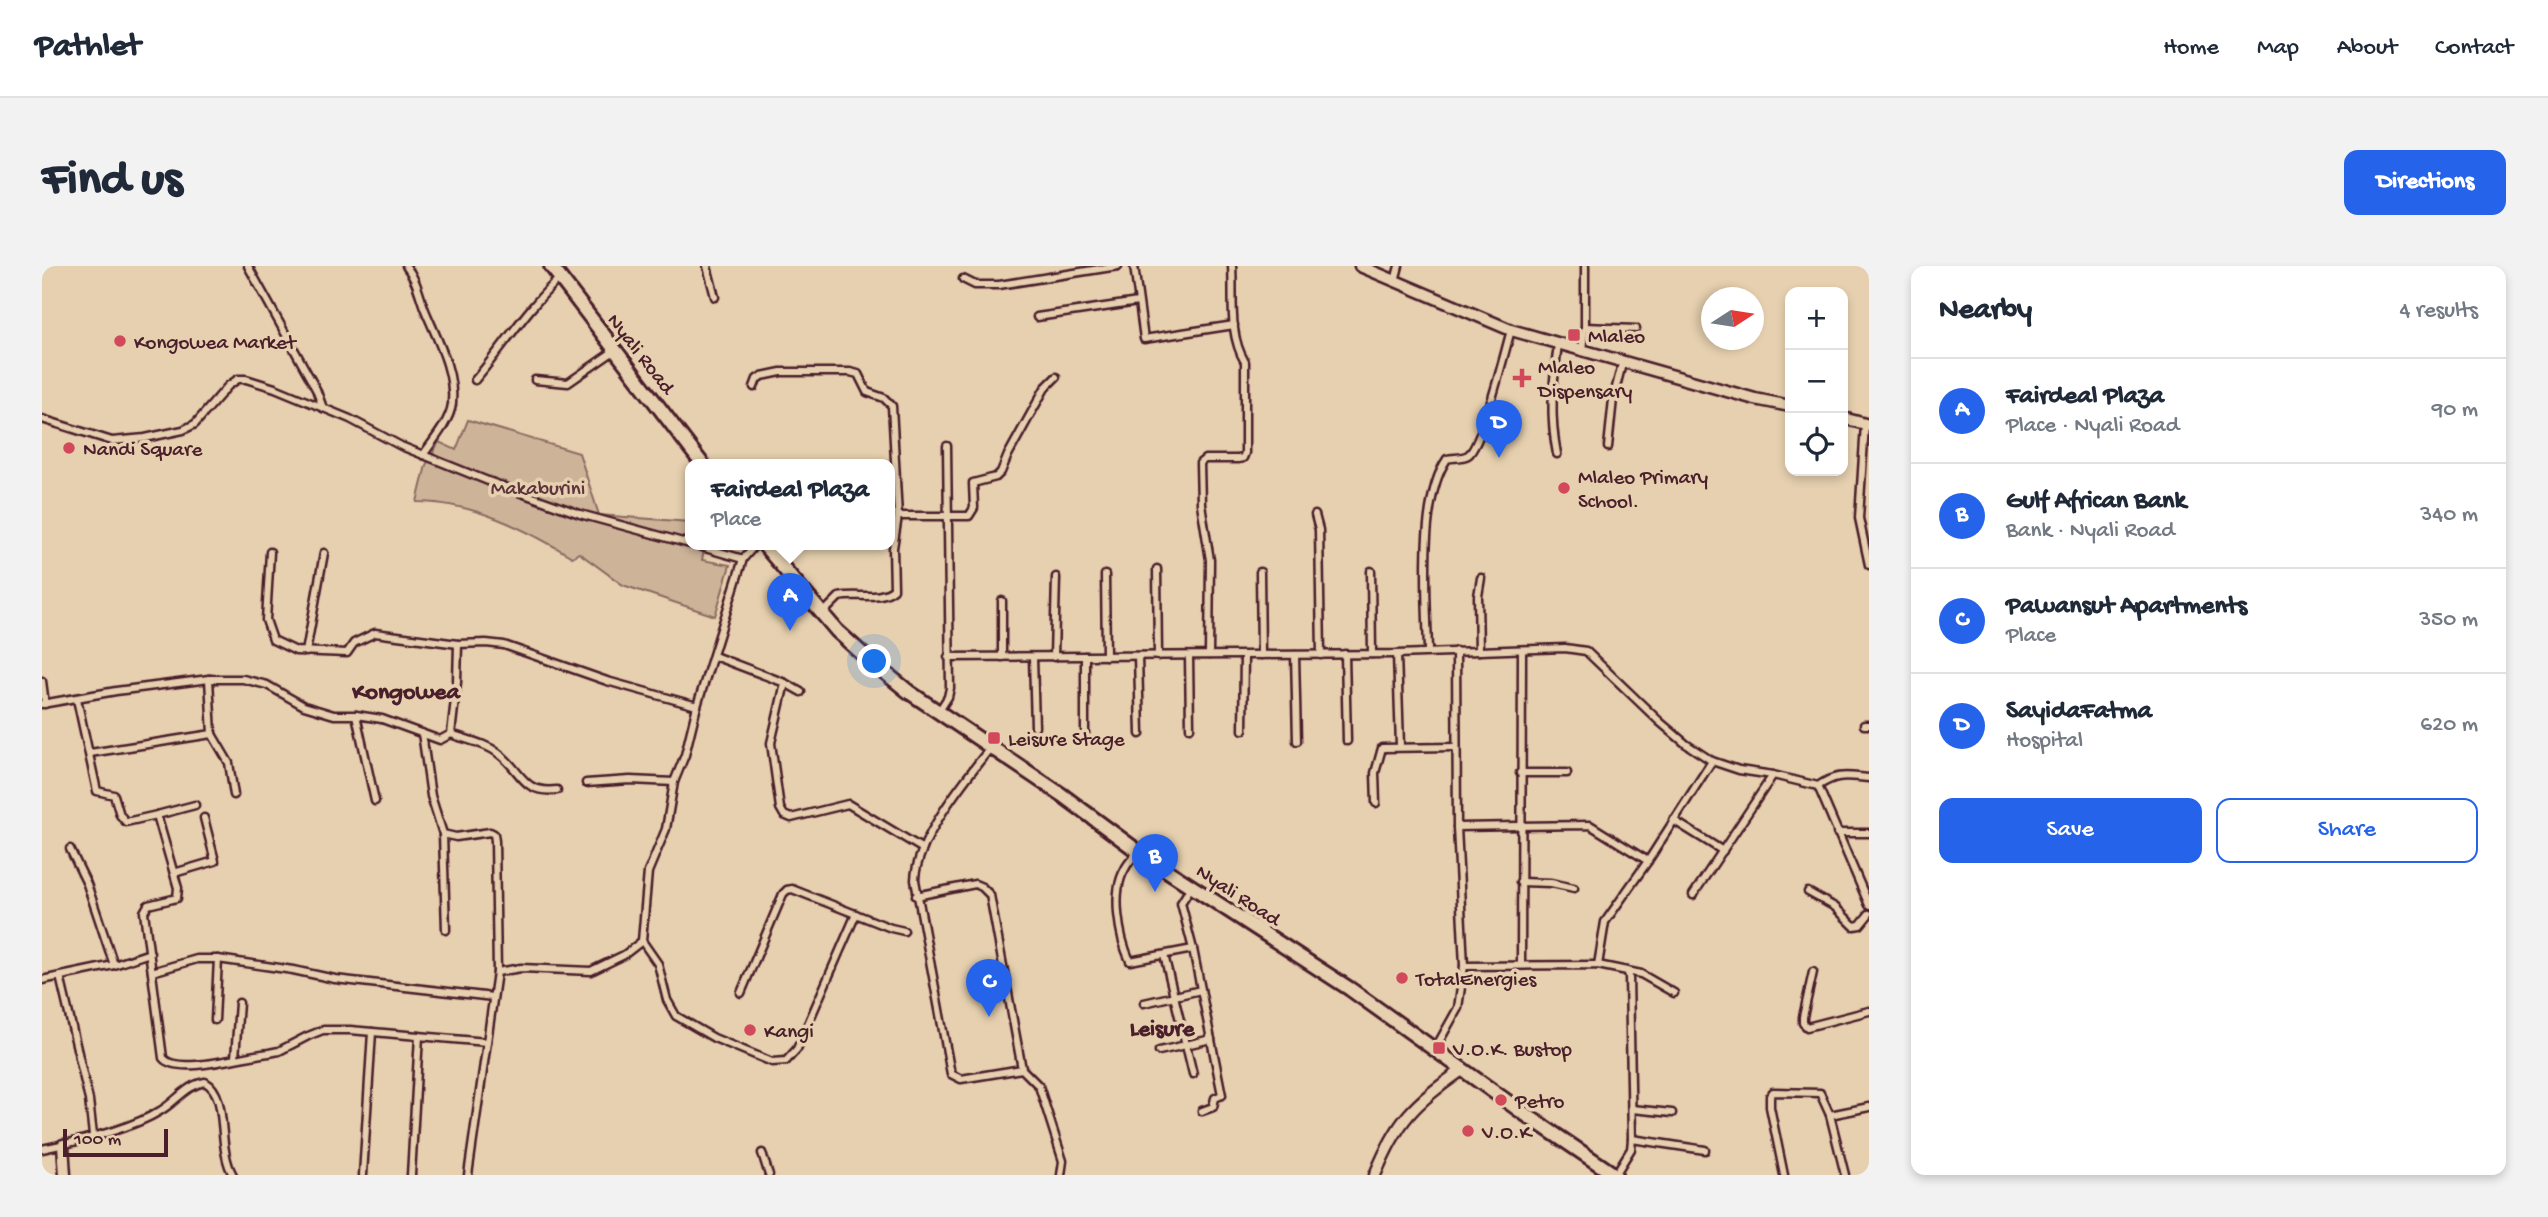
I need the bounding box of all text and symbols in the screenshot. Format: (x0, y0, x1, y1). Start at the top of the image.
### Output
text: Pathlet (35, 29, 141, 67)
text: Home (2163, 34, 2219, 63)
text: Map (2257, 34, 2299, 63)
text: About (2337, 34, 2397, 63)
text: Contact (2435, 34, 2513, 63)
button: Directions (2344, 150, 2506, 215)
text: Find us (42, 153, 182, 211)
north arrow (1701, 287, 1764, 350)
map controls (1785, 287, 1848, 476)
button: + (1785, 287, 1848, 350)
text: Nearby (1939, 294, 2032, 329)
text: 4 results (2399, 298, 2478, 325)
street label: Nyali Road (600, 310, 680, 402)
place label: Mlaleo (1588, 326, 1645, 351)
marker: Mlaleo (1566, 327, 1582, 343)
place label: Kongowea Market (134, 332, 298, 357)
marker: Kongowea Market (112, 333, 128, 349)
button: − (1785, 350, 1848, 413)
place label: Mlaleo Dispensary (1536, 357, 1632, 406)
marker: Mlaleo Dispensary (1512, 368, 1532, 388)
text: Fairdeal Plaza (2006, 382, 2164, 413)
text: A (1955, 397, 1969, 424)
text: 90 m (2432, 397, 2478, 424)
pin: D (1476, 400, 1522, 458)
button: locate (1785, 413, 1848, 476)
text: Place · Nyali Road (2006, 413, 2179, 440)
place label: Nandi Square (83, 439, 203, 464)
marker: Nandi Square (61, 440, 77, 456)
popup (685, 459, 895, 550)
place label: Mlaleo Primary School. (1578, 467, 1708, 516)
text: Fairdeal Plaza (711, 476, 869, 507)
park label: Makaburini (491, 478, 585, 503)
marker: Mlaleo Primary School. (1556, 480, 1572, 496)
text: Gulf African Bank (2006, 487, 2186, 518)
text: B (1956, 502, 1968, 529)
text: 340 m (2420, 502, 2478, 529)
text: Place (711, 507, 761, 534)
text: Bank · Nyali Road (2006, 518, 2175, 545)
pin: A (767, 573, 813, 631)
text: Pawansut Apartments (2006, 592, 2247, 623)
text: C (1956, 607, 1968, 634)
text: 350 m (2419, 607, 2478, 634)
text: Place (2006, 623, 2056, 650)
your location (857, 644, 891, 678)
district label: Kongowea (351, 679, 461, 708)
text: SayidaFatma (2006, 697, 2152, 728)
text: D (1955, 712, 1970, 739)
text: 620 m (2420, 712, 2478, 739)
text: Hospital (2006, 728, 2083, 755)
place label: Leisure Stage (1008, 729, 1126, 754)
marker: Leisure Stage (986, 730, 1002, 746)
button: Save (1939, 798, 2202, 863)
button: Share (2216, 798, 2478, 863)
pin: B (1132, 834, 1178, 892)
street label: Nyali Road (1190, 860, 1285, 934)
pin: C (966, 959, 1012, 1017)
place label: TotalEnergies (1415, 969, 1538, 994)
marker: TotalEnergies (1394, 970, 1410, 986)
district label: Leisure (1130, 1017, 1195, 1044)
place label: Kangi (764, 1021, 814, 1046)
marker: Kangi (742, 1022, 758, 1038)
place label: V.O.K. Bustop (1452, 1039, 1572, 1064)
marker: V.O.K. Bustop (1431, 1040, 1447, 1056)
place label: Petro (1514, 1091, 1564, 1116)
marker: Petro (1493, 1092, 1509, 1108)
place label: V.O.K (1481, 1122, 1534, 1147)
marker: V.O.K (1460, 1123, 1476, 1139)
scale bar (63, 1126, 168, 1158)
text: 100 m (74, 1129, 121, 1152)

